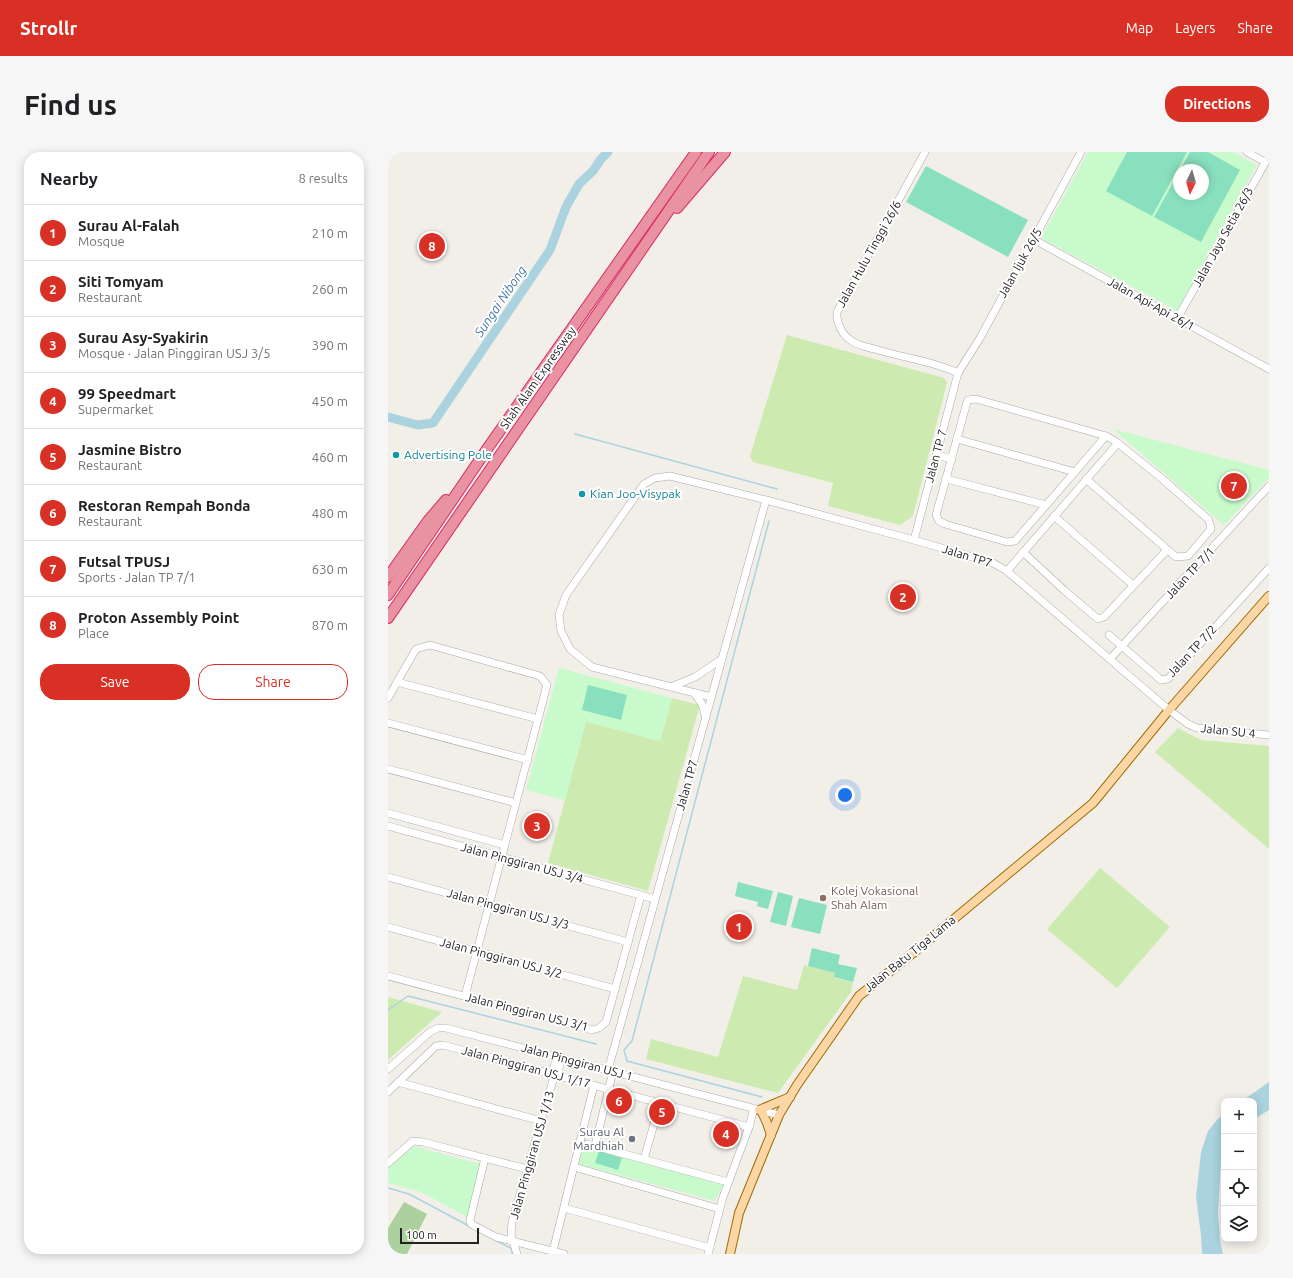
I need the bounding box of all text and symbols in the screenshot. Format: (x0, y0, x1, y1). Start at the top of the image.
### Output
text: Strollr (20, 17, 77, 39)
text: Map (1126, 20, 1153, 36)
text: Layers (1175, 20, 1215, 36)
text: Share (1237, 20, 1273, 36)
button: Directions (1165, 86, 1269, 122)
text: Find us (24, 89, 117, 120)
north arrow (1173, 164, 1209, 200)
text: Nearby (40, 169, 98, 188)
text: 8 results (298, 171, 348, 185)
street label: Jalan Jaya Setia 26/3 (1190, 185, 1255, 289)
street label: Jalan Hulu Tinggi 26/6 (834, 198, 903, 309)
text: Surau Al-Falah (78, 217, 180, 234)
text: 1 (49, 226, 57, 240)
text: 210 m (312, 226, 348, 240)
street label: Jalan Ijuk 26/5 (995, 226, 1044, 300)
pin: 8 (419, 231, 445, 261)
text: Mosque (78, 234, 125, 248)
water label: Sungai Nibong (471, 263, 529, 340)
text: Siti Tomyam (78, 273, 164, 290)
street label: Jalan Api-Api 26/1 (1105, 274, 1197, 333)
text: 2 (49, 282, 57, 296)
text: 260 m (312, 282, 348, 296)
text: Restaurant (78, 290, 142, 304)
street label: Shah Alam Expressway (497, 324, 578, 431)
text: Surau Asy-Syakirin (78, 329, 208, 346)
text: 3 (49, 338, 57, 352)
text: 390 m (312, 338, 348, 352)
text: Mosque · Jalan Pinggiran USJ 3/5 (78, 346, 270, 360)
text: 99 Speedmart (78, 385, 176, 402)
text: 4 (49, 394, 57, 408)
text: 450 m (312, 394, 348, 408)
text: Supermarket (78, 402, 153, 416)
street label: Jalan TP 7 (922, 428, 949, 484)
text: Jasmine Bistro (78, 441, 182, 458)
place label: Advertising Pole (404, 448, 492, 461)
text: 5 (49, 450, 57, 464)
text: 460 m (312, 450, 348, 464)
marker: Advertising Pole (391, 450, 401, 460)
text: Restaurant (78, 458, 142, 472)
pin: 7 (1221, 471, 1247, 501)
place label: Kian Joo-Visypak (590, 487, 681, 500)
marker: Kian Joo-Visypak (577, 489, 587, 499)
text: Restoran Rempah Bonda (78, 497, 251, 514)
text: 6 (49, 506, 57, 520)
text: 480 m (312, 506, 348, 520)
text: Restaurant (78, 514, 142, 528)
street label: Jalan TP7 (941, 542, 994, 569)
street label: Jalan TP 7/1 (1163, 544, 1217, 601)
text: Futsal TPUSJ (78, 553, 170, 570)
text: 7 (49, 562, 57, 576)
text: 630 m (312, 562, 348, 576)
text: Sports · Jalan TP 7/1 (78, 570, 196, 584)
pin: 2 (890, 582, 916, 612)
text: Proton Assembly Point (78, 609, 239, 626)
text: 8 (49, 618, 57, 632)
text: 870 m (312, 618, 348, 632)
street label: Jalan TP 7/2 (1165, 622, 1219, 679)
text: Place (78, 626, 109, 640)
button: Save (40, 664, 190, 700)
button: Share (198, 664, 348, 700)
street label: Jalan SU 4 (1200, 721, 1256, 740)
street label: Jalan TP7 (673, 758, 700, 811)
your location (835, 785, 855, 805)
pin: 3 (524, 811, 550, 841)
street label: Jalan Pinggiran USJ 3/4 (460, 840, 585, 885)
place label: Kolej Vokasional Shah Alam (831, 884, 918, 911)
street label: Jalan Pinggiran USJ 3/3 (446, 886, 571, 931)
marker: Kolej Vokasional Shah Alam (818, 893, 828, 903)
pin: 1 (726, 912, 752, 942)
street label: Jalan Batu Tiga Lama (861, 913, 958, 994)
street label: Jalan Pinggiran USJ 3/2 (439, 935, 564, 980)
street label: Jalan Pinggiran USJ 3/1 (464, 990, 590, 1033)
street label: Jalan Pinggiran USJ 1 (520, 1040, 634, 1083)
street label: Jalan Pinggiran USJ 1/17 (460, 1043, 592, 1090)
pin: 6 (606, 1086, 632, 1116)
street label: Jalan Pinggiran USJ 1/13 (507, 1089, 556, 1221)
pin: 5 (649, 1097, 675, 1127)
map controls (1221, 1098, 1257, 1242)
button: + (1221, 1098, 1257, 1134)
pin: 4 (713, 1119, 739, 1149)
place label: Surau Al Mardhiah (573, 1125, 624, 1152)
marker: Surau Al Mardhiah (627, 1134, 637, 1144)
button: − (1221, 1134, 1257, 1170)
button: locate (1221, 1170, 1257, 1206)
button: layers (1221, 1206, 1257, 1242)
scale bar (400, 1226, 479, 1245)
text: 100 m (406, 1229, 437, 1241)

